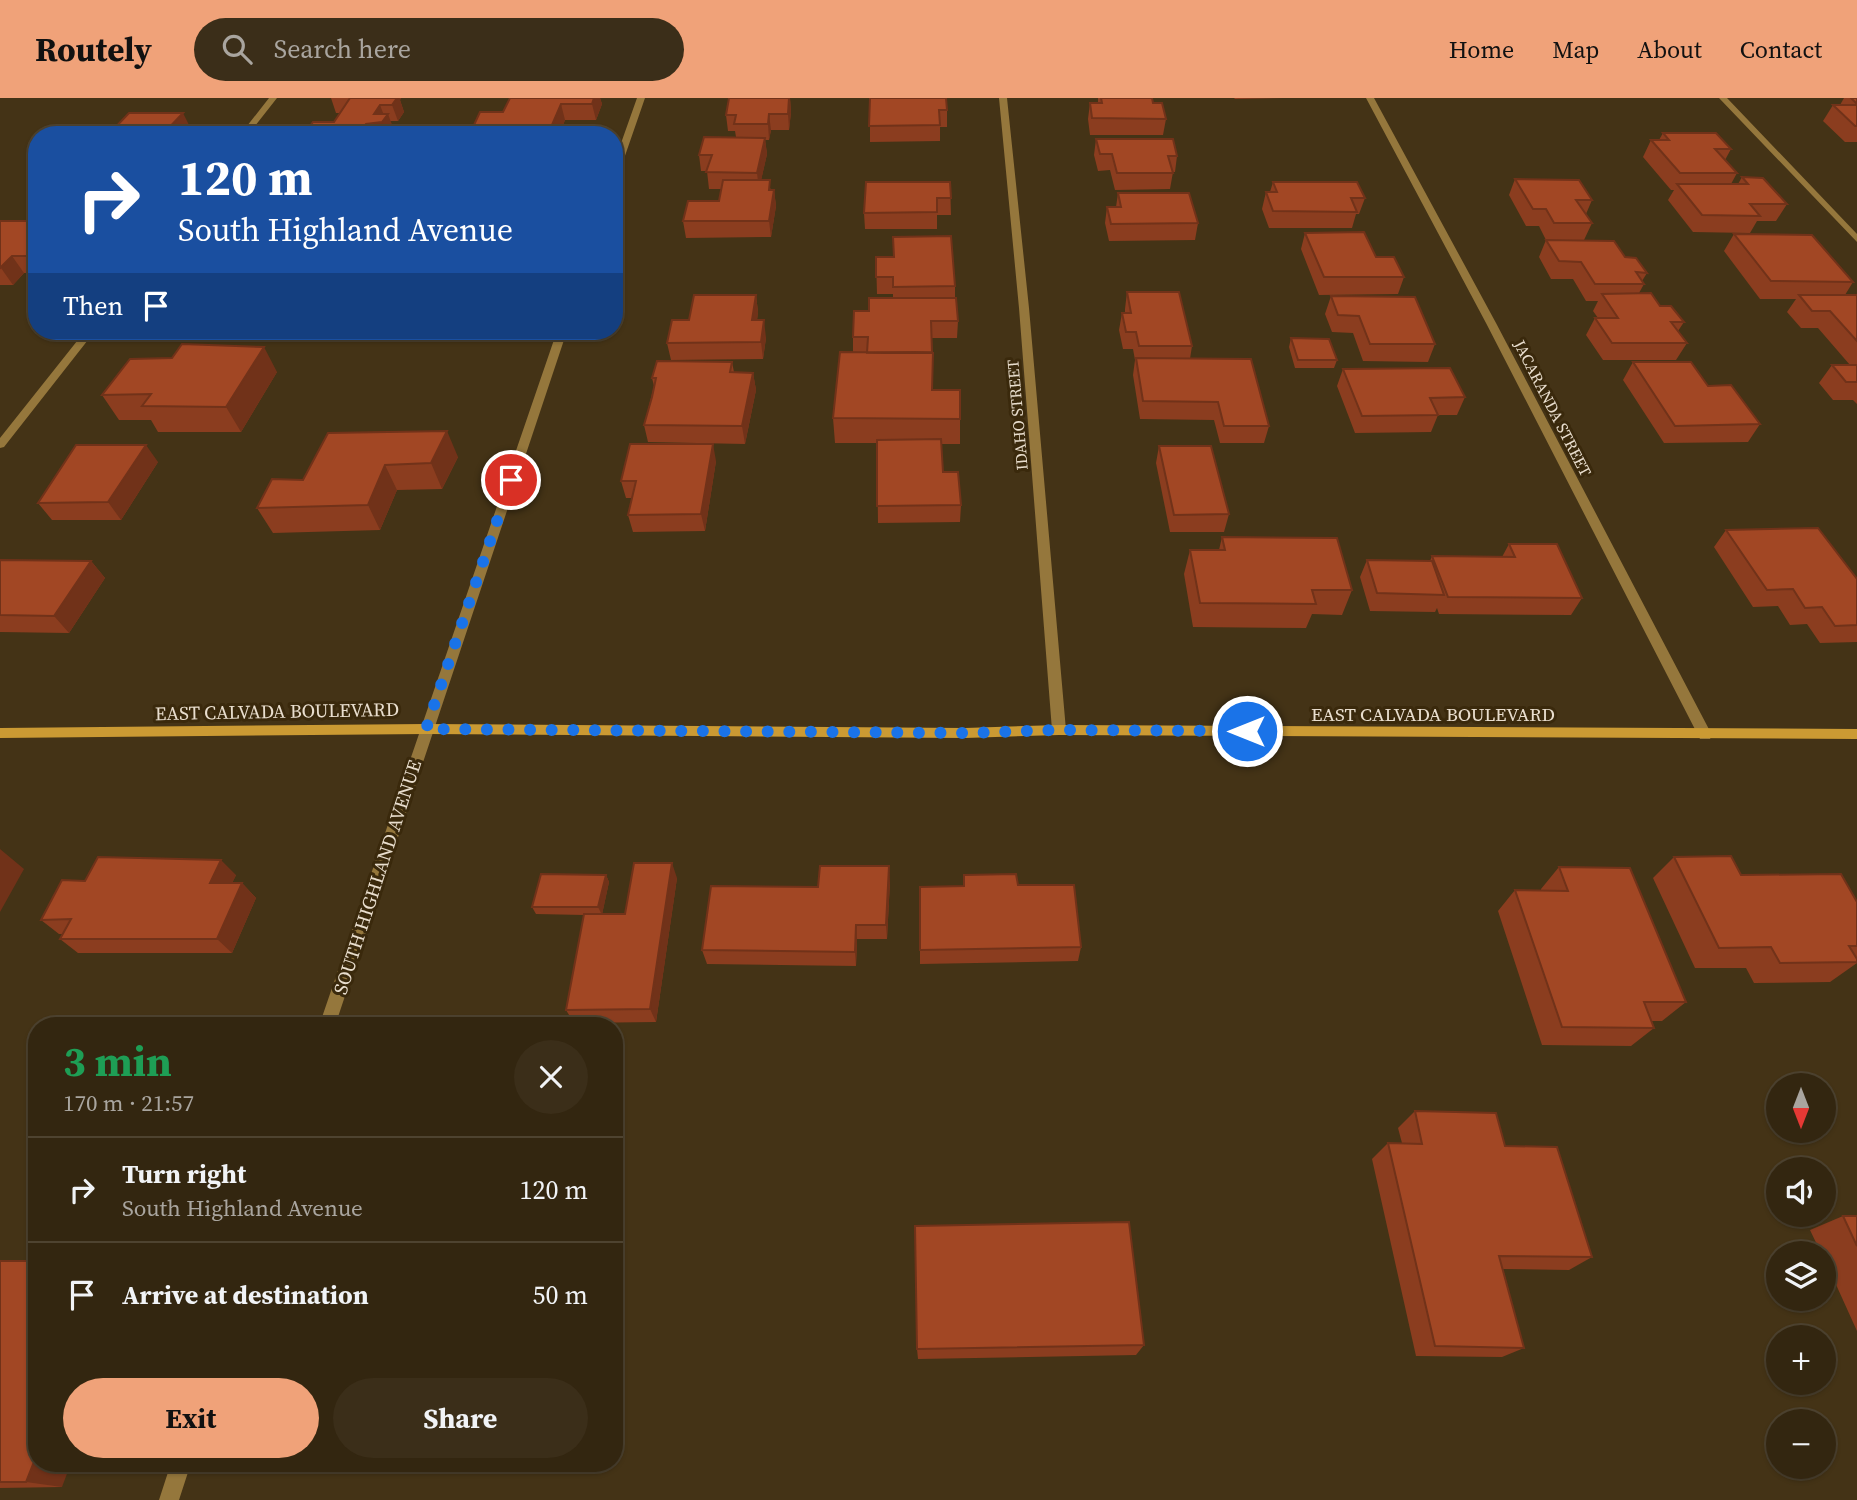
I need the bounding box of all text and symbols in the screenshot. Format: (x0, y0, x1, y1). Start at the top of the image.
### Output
search box (194, 18, 684, 81)
text: Routely (35, 27, 152, 72)
icon: search (218, 30, 256, 68)
text: Search here (274, 31, 411, 67)
text: Home (1449, 33, 1514, 66)
text: Map (1552, 33, 1599, 66)
text: About (1637, 33, 1702, 66)
text: Contact (1740, 33, 1822, 66)
text: 120 m (178, 144, 313, 211)
icon: right (63, 154, 154, 245)
text: South Highland Avenue (178, 208, 513, 252)
icon: arrive (137, 287, 175, 325)
text: Then (63, 288, 123, 324)
street label: JACARANDA STREET (1509, 335, 1597, 480)
street label: IDAHO STREET (1001, 358, 1033, 471)
pin (481, 450, 541, 510)
icon: arrive (492, 461, 530, 499)
position arrow (1210, 694, 1284, 768)
street label: EAST CALVADA BOULEVARD (155, 696, 399, 726)
street label: EAST CALVADA BOULEVARD (1311, 701, 1555, 727)
street label: SOUTH HIGHLAND AVENUE (327, 756, 427, 998)
text: 3 min (63, 1032, 172, 1090)
button: close (514, 1040, 588, 1114)
north arrow (1766, 1073, 1836, 1143)
map controls (1766, 1073, 1836, 1479)
text: 170 m · 21:57 (63, 1087, 194, 1119)
text: Turn right (122, 1156, 246, 1192)
button: sound (1766, 1157, 1836, 1227)
icon: right (63, 1171, 101, 1209)
text: 120 m (520, 1172, 588, 1208)
text: South Highland Avenue (122, 1192, 363, 1224)
button: layers (1766, 1241, 1836, 1311)
icon: arrive (63, 1276, 101, 1314)
text: Arrive at destination (122, 1277, 369, 1313)
text: 50 m (533, 1277, 588, 1313)
button: + (1766, 1325, 1836, 1395)
button: Exit (63, 1378, 319, 1458)
button: Share (333, 1378, 588, 1458)
button: − (1766, 1409, 1836, 1479)

